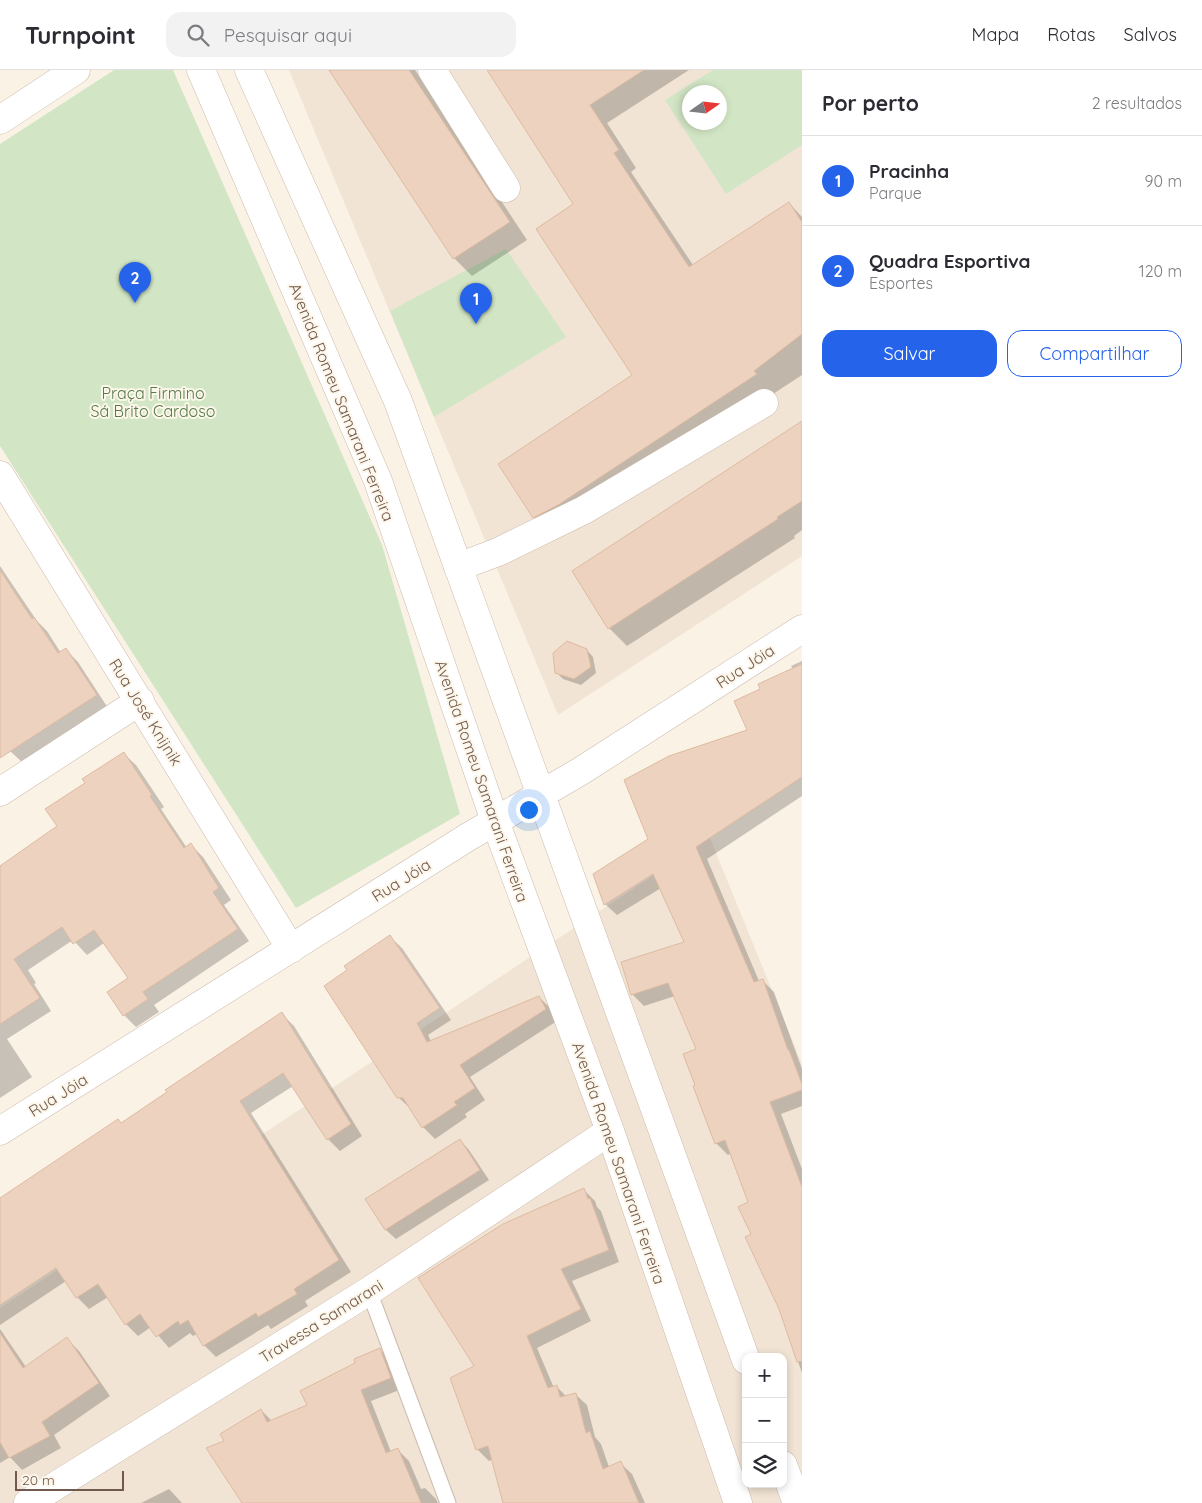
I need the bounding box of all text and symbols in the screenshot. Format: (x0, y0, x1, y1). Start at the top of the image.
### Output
search box (166, 12, 516, 57)
text: Turnpoint (25, 20, 136, 50)
icon: search (184, 21, 212, 49)
text: Pesquisar aqui (224, 23, 352, 47)
text: Mapa (972, 23, 1019, 46)
text: Rotas (1047, 23, 1096, 46)
text: Salvos (1124, 23, 1177, 46)
north arrow (682, 85, 727, 130)
text: Por perto (822, 90, 919, 116)
text: 2 resultados (1092, 93, 1182, 113)
text: Pracinha (869, 159, 949, 183)
text: 1 (835, 171, 841, 191)
text: 90 m (1145, 171, 1182, 191)
text: Parque (869, 183, 922, 203)
text: Quadra Esportiva (869, 249, 1031, 273)
text: 2 (833, 261, 843, 281)
text: 120 m (1139, 261, 1182, 281)
pin: 2 (119, 262, 151, 303)
text: Esportes (869, 273, 933, 293)
street label: Avenida Romeu Samarani Ferreira (285, 280, 399, 524)
pin: 1 (460, 283, 492, 324)
button: Salvar (822, 330, 997, 377)
button: Compartilhar (1007, 330, 1182, 377)
park label: Praça Firmino Sá Brito Cardoso (91, 383, 215, 421)
street label: Rua Jóia (712, 640, 778, 692)
street label: Rua José Knijnik (105, 655, 187, 769)
street label: Avenida Romeu Samarani Ferreira (431, 657, 533, 905)
your location (516, 797, 542, 823)
street label: Rua Jóia (368, 854, 434, 906)
street label: Avenida Romeu Samarani Ferreira (568, 1039, 670, 1287)
street label: Rua Jóia (25, 1069, 91, 1121)
street label: Travessa Samarani (255, 1275, 387, 1367)
map controls (742, 1353, 787, 1488)
button: + (742, 1353, 787, 1398)
button: − (742, 1398, 787, 1443)
button: layers (742, 1443, 787, 1488)
scale bar (15, 1468, 124, 1491)
text: 20 m (22, 1471, 55, 1489)

